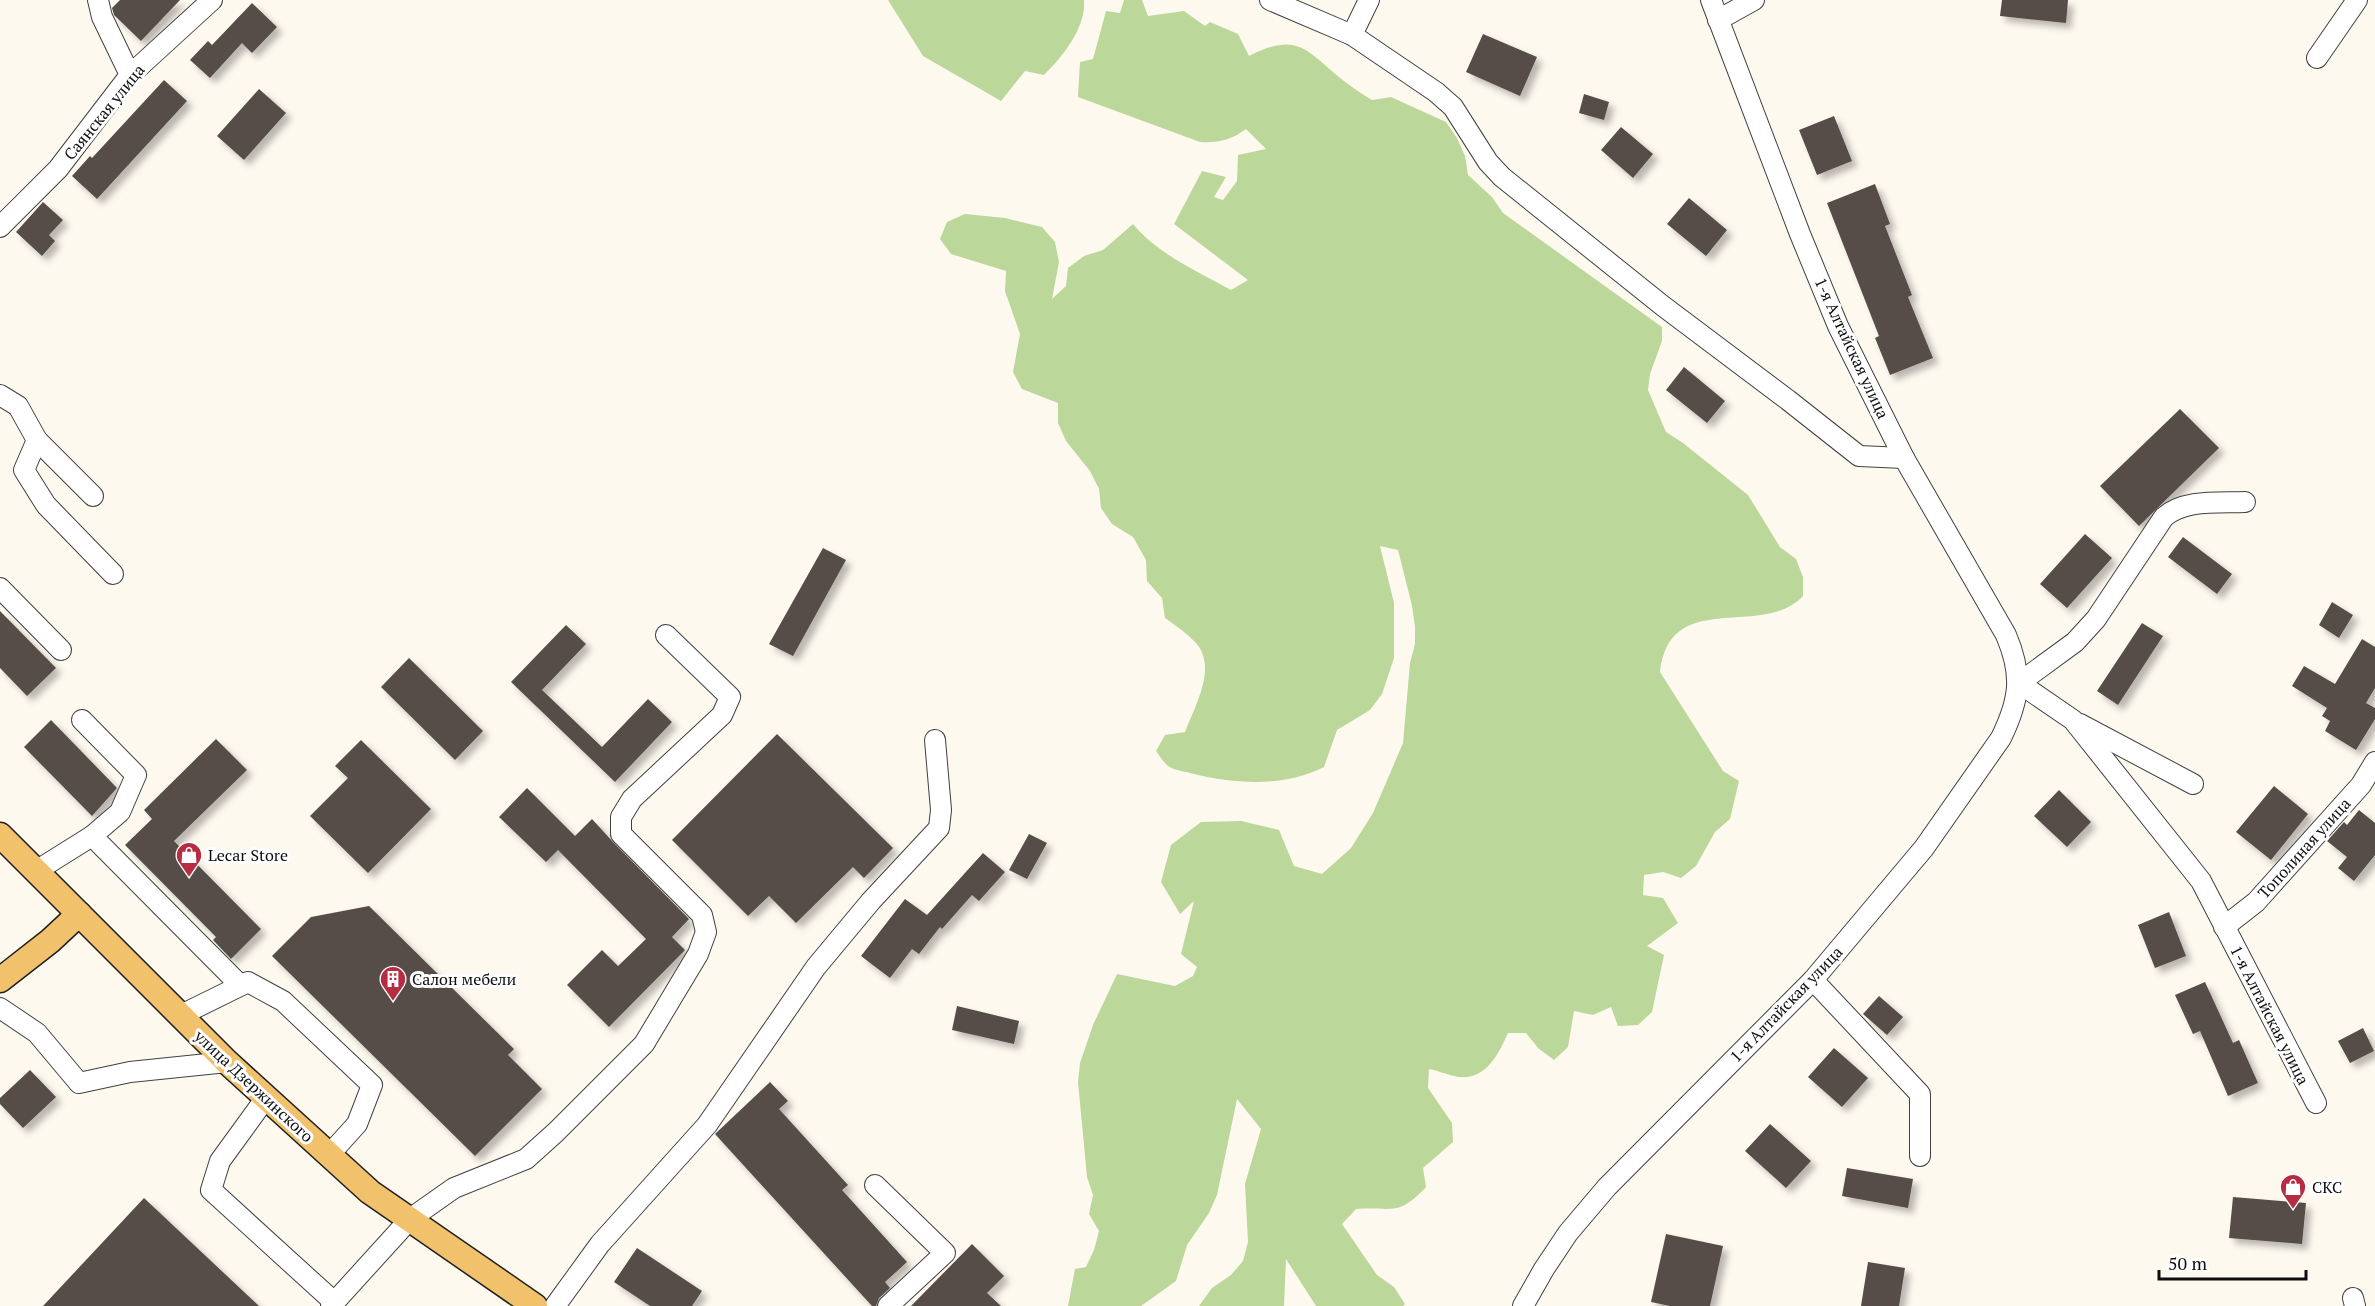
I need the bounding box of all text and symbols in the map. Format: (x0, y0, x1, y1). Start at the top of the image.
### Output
street label: Саянская улица (59, 59, 149, 165)
street label: 1-я Алтайская улица (1810, 274, 1894, 422)
street label: Тополиная улица (2253, 793, 2355, 903)
shop icon: Lecar Store (174, 840, 204, 878)
place label: Lecar Store (208, 844, 288, 866)
street label: 1-я Алтайская улица (1725, 941, 1847, 1067)
street label: 1-я Алтайская улица (2225, 942, 2315, 1088)
building icon: Салон мебели (378, 964, 408, 1002)
place label: Салон мебели (412, 968, 516, 990)
street label: улица Дзержинского (189, 1024, 318, 1147)
shop icon: СКС (2278, 1172, 2308, 1210)
place label: СКС (2312, 1176, 2342, 1198)
scale bar (2159, 1243, 2306, 1281)
text: 50 m (2168, 1251, 2208, 1275)

